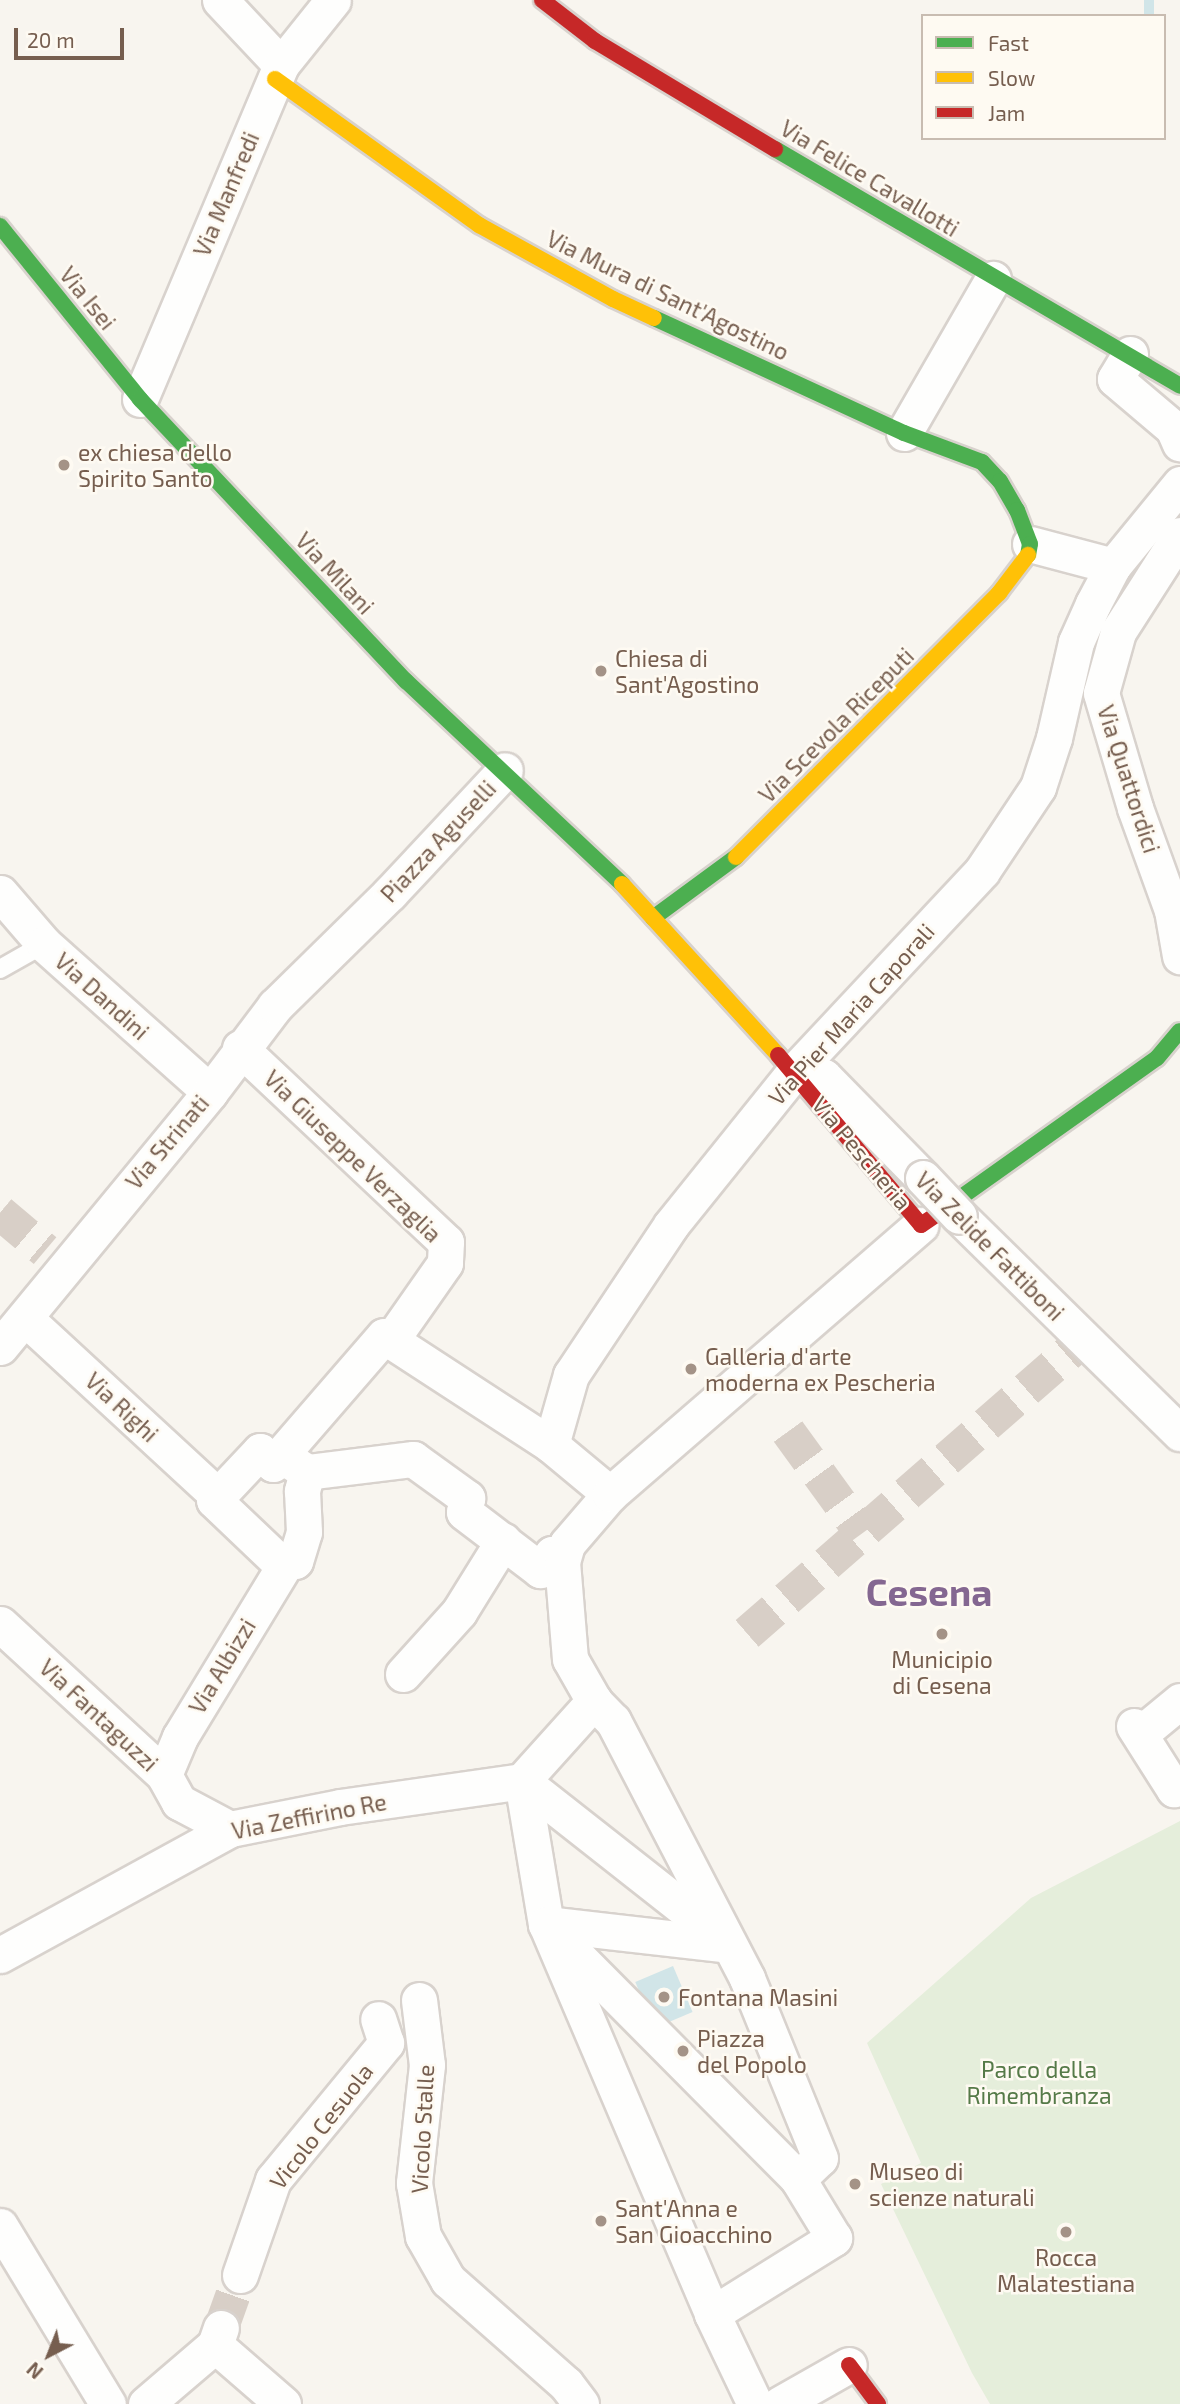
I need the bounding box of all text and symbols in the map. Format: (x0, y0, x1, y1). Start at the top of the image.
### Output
scale bar (18, 14, 128, 58)
legend (921, 14, 1166, 140)
text: 20 m (27, 27, 75, 52)
text: Fast (988, 30, 1029, 55)
text: Slow (988, 65, 1035, 90)
text: Jam (988, 100, 1025, 125)
street label: Via Felice Cavallotti (776, 114, 964, 242)
street label: Via Manfredi (187, 128, 265, 260)
street label: Via Mura di Sant'Agostino (542, 224, 794, 366)
street label: Via Isei (54, 261, 122, 335)
place label: ex chiesa dello Spirito Santo (78, 438, 232, 492)
marker: ex chiesa dello Spirito Santo (56, 457, 72, 473)
street label: Via Milani (290, 526, 380, 620)
street label: Via Scevola Riceputi (753, 642, 919, 808)
place label: Chiesa di Sant'Agostino (615, 644, 759, 698)
marker: Chiesa di Sant'Agostino (593, 663, 609, 679)
street label: Via Quattordici (1092, 702, 1166, 856)
street label: Piazza Aguselli (374, 774, 502, 908)
street label: Via Pier Maria Caporali (762, 917, 940, 1111)
street label: Via Dandini (49, 947, 155, 1045)
street label: Via Giuseppe Verzaglia (259, 1064, 447, 1248)
street label: Via Strinati (120, 1089, 214, 1195)
street label: Via Pescheria (807, 1091, 917, 1215)
street label: Via Zelide Fattiboni (910, 1166, 1070, 1326)
place label: Galleria d'arte moderna ex Pescheria (705, 1342, 936, 1396)
marker: Galleria d'arte moderna ex Pescheria (683, 1361, 699, 1377)
street label: Via Righi (80, 1366, 164, 1448)
district label: Cesena (866, 1569, 992, 1613)
street label: Via Albizzi (183, 1613, 261, 1719)
marker: Municipio di Cesena (934, 1626, 950, 1642)
place label: Municipio di Cesena (891, 1645, 993, 1699)
street label: Via Fantaguzzi (34, 1653, 164, 1777)
street label: Via Zeffirino Re (229, 1787, 389, 1845)
place label: Fontana Masini (678, 1983, 838, 2011)
marker: Fontana Masini (656, 1989, 672, 2005)
place label: Piazza del Popolo (697, 2024, 807, 2078)
marker: Piazza del Popolo (675, 2043, 691, 2059)
park label: Parco della Rimembranza (966, 2055, 1112, 2109)
street label: Vicolo Cesuola (263, 2058, 379, 2194)
street label: Vicolo Stalle (405, 2064, 439, 2194)
place label: Museo di scienze naturali (869, 2157, 1035, 2211)
marker: Museo di scienze naturali (847, 2176, 863, 2192)
place label: Sant'Anna e San Gioacchino (615, 2194, 773, 2248)
marker: Sant'Anna e San Gioacchino (593, 2213, 609, 2229)
marker: Rocca Malatestiana (1058, 2224, 1074, 2240)
place label: Rocca Malatestiana (997, 2243, 1135, 2297)
north arrow (14, 2320, 84, 2390)
text: N (22, 2358, 47, 2384)

